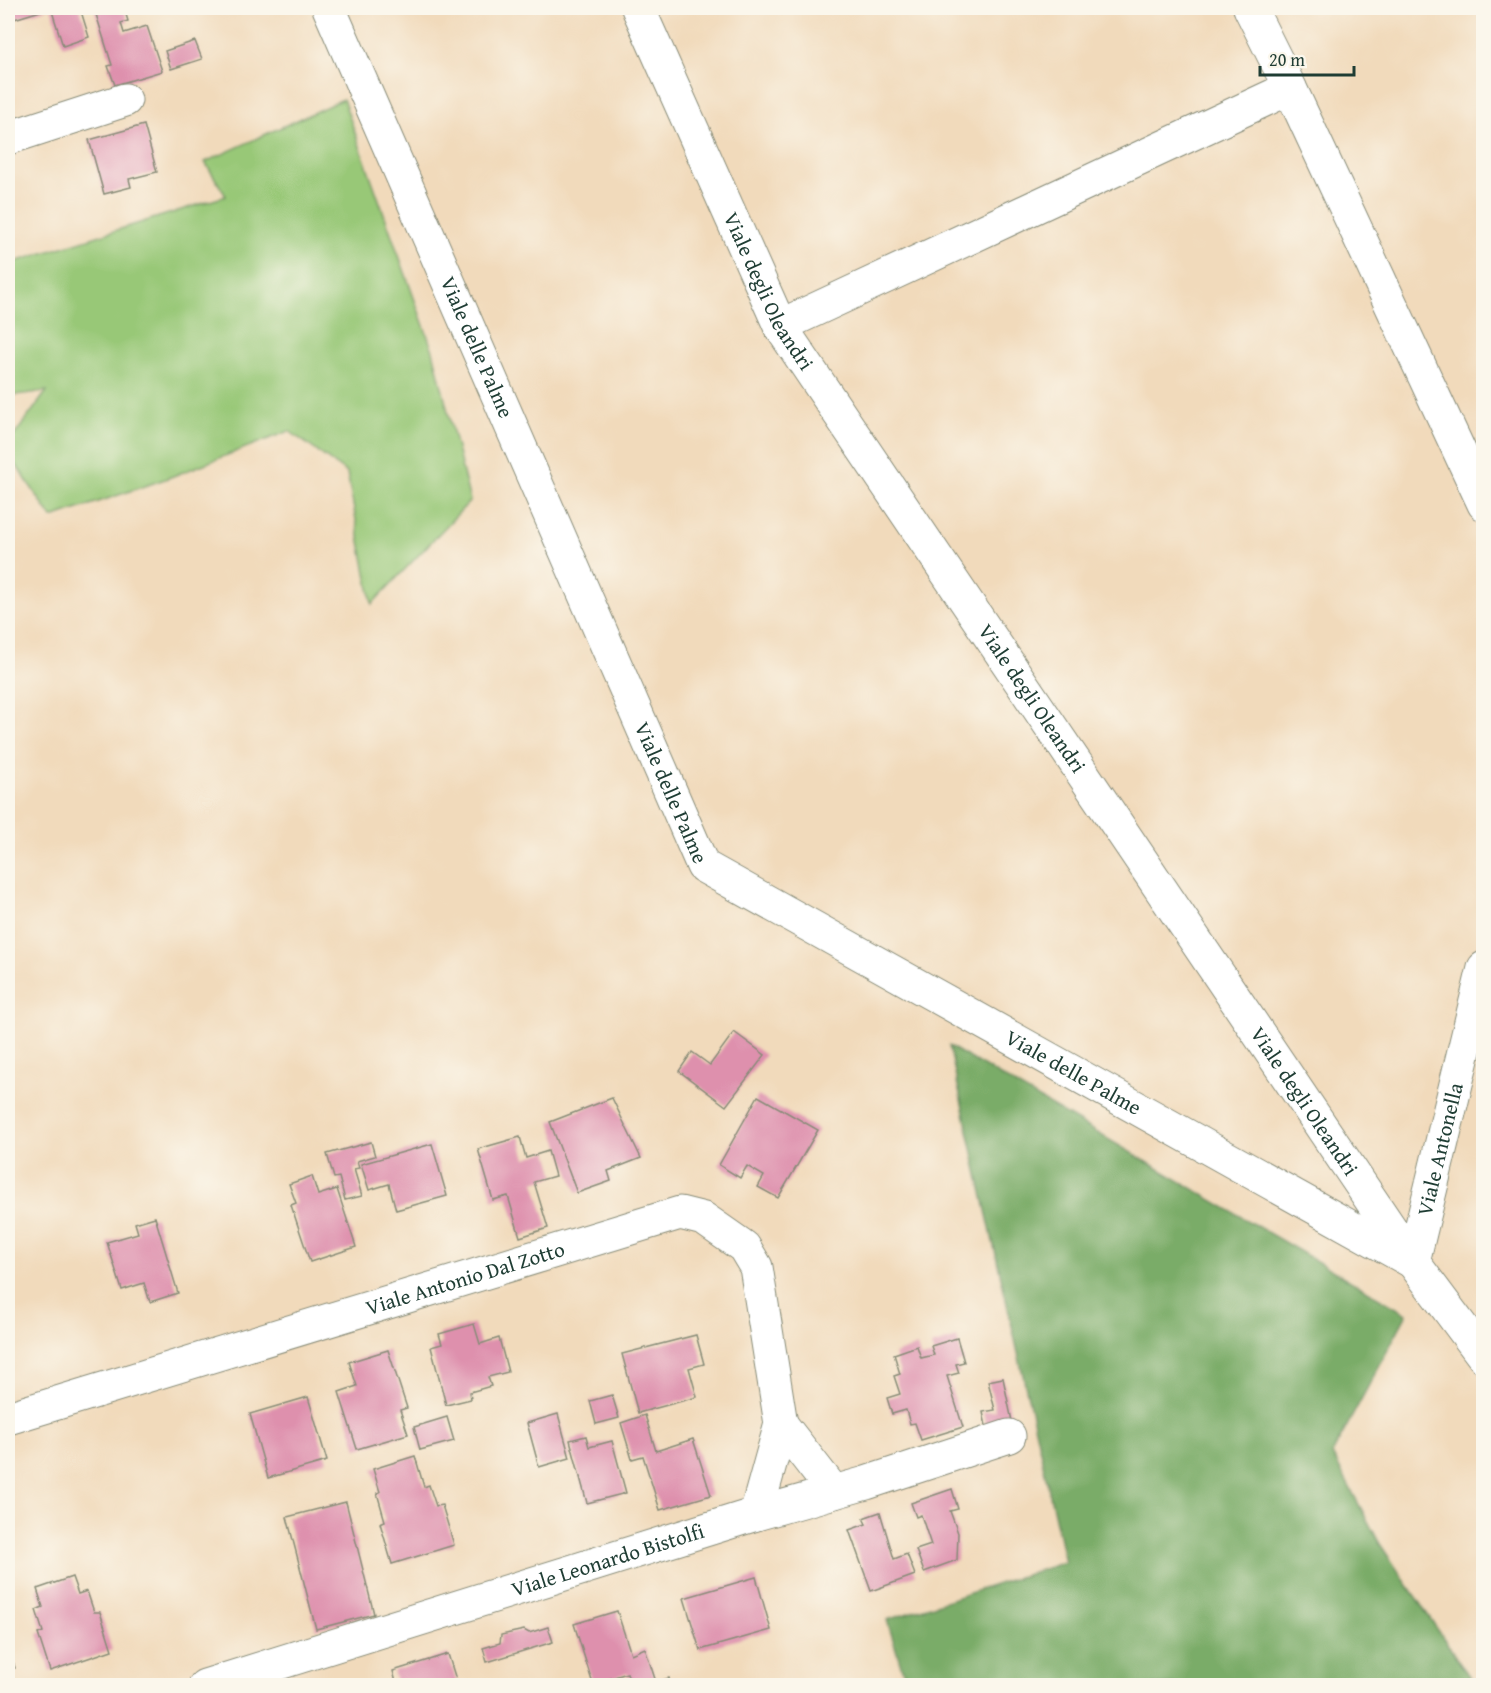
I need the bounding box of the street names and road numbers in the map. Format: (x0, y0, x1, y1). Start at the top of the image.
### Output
street label: Viale degli Oleandri (716, 207, 822, 377)
street label: Viale delle Palme (433, 271, 522, 423)
street label: Viale degli Oleandri (971, 618, 1094, 779)
street label: Viale delle Palme (627, 717, 716, 868)
street label: Viale degli Oleandri (1243, 1020, 1366, 1182)
street label: Viale delle Palme (1000, 1022, 1147, 1123)
street label: Viale Antonella (1409, 1079, 1471, 1219)
street label: Viale Antonio Dal Zotto (362, 1233, 568, 1323)
street label: Viale Leonardo Bistolfi (507, 1515, 708, 1604)

